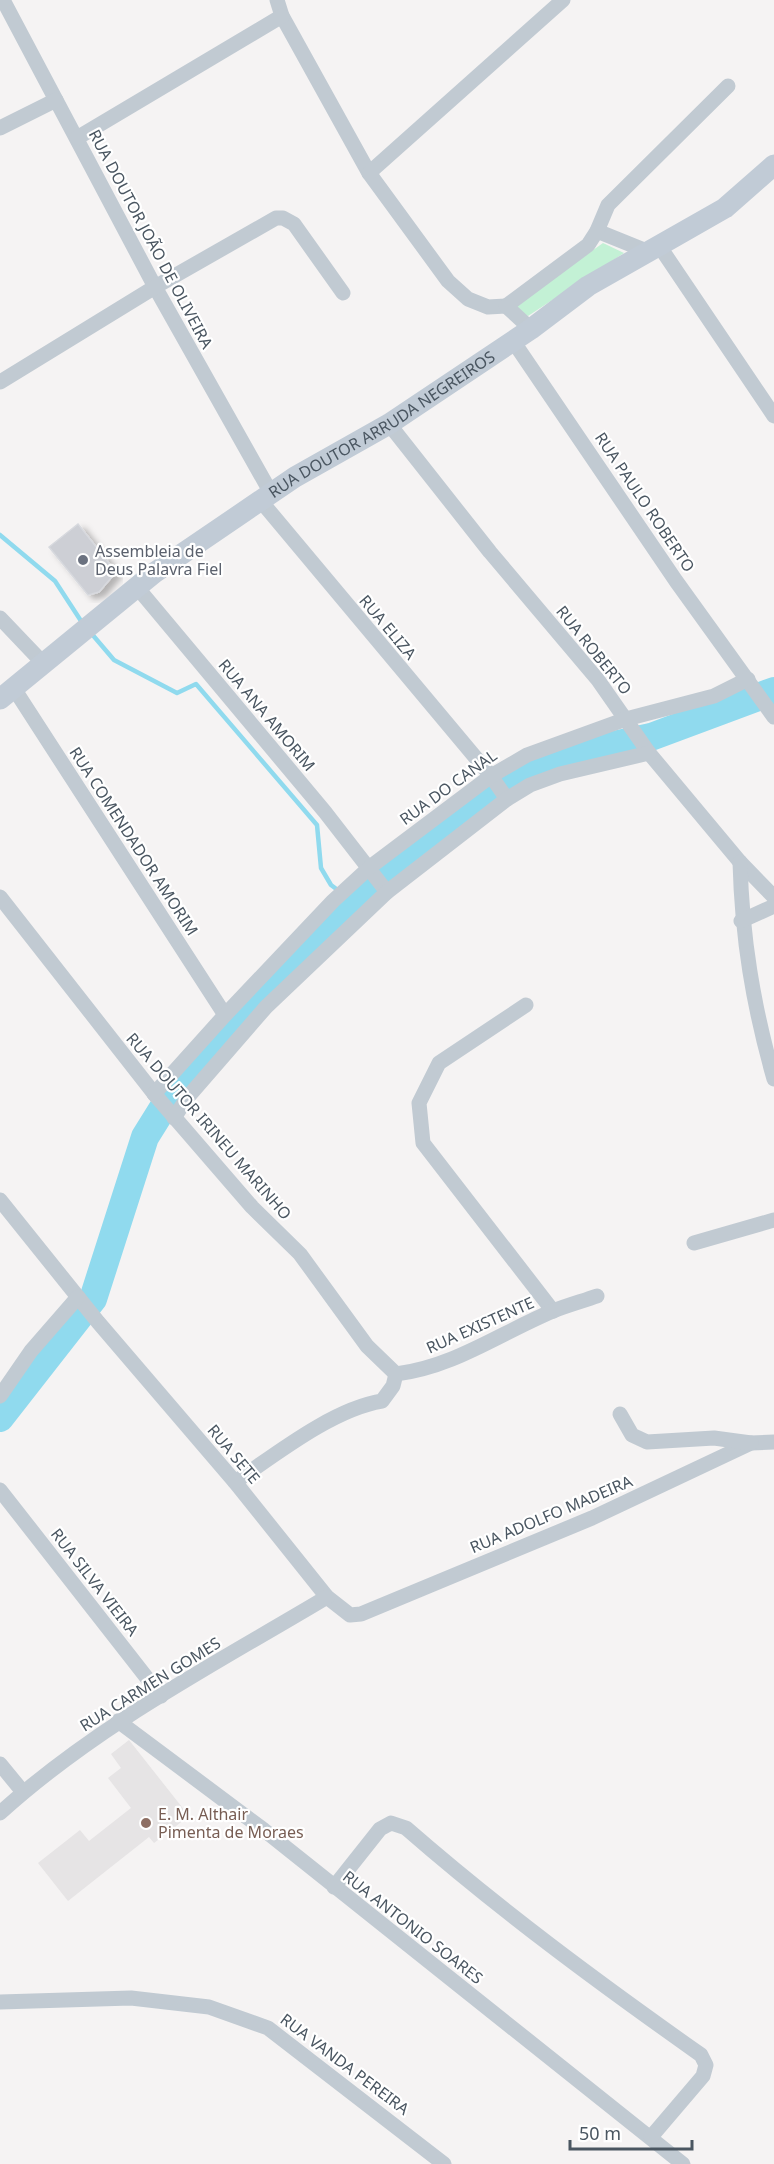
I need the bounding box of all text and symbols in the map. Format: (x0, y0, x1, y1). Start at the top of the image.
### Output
street label: RUA DOUTOR JOÃO DE OLIVEIRA (84, 126, 219, 353)
street label: RUA DOUTOR ARRUDA NEGREIROS (264, 345, 499, 503)
street label: RUA PAULO ROBERTO (590, 428, 700, 576)
place label: Assembleia de Deus Palavra Fiel (95, 540, 222, 580)
marker: Assembleia de Deus Palavra Fiel (76, 553, 90, 567)
street label: RUA ELIZA (355, 590, 422, 665)
street label: RUA ROBERTO (551, 601, 637, 699)
street label: RUA ANA AMORIM (214, 654, 320, 776)
street label: RUA COMENDADOR AMORIM (65, 742, 203, 940)
street label: RUA DO CANAL (395, 744, 501, 830)
street label: RUA DOUTOR IRINEU MARINHO (122, 1028, 296, 1224)
street label: RUA EXISTENTE (422, 1291, 538, 1359)
street label: RUA SETE (203, 1420, 265, 1488)
street label: RUA ADOLFO MADEIRA (466, 1469, 636, 1558)
street label: RUA SILVA VIEIRA (46, 1524, 144, 1641)
street label: RUA CARMEN GOMES (75, 1632, 225, 1736)
place label: E. M. Althair Pimenta de Moraes (158, 1803, 304, 1843)
marker: E. M. Althair Pimenta de Moraes (139, 1816, 153, 1830)
street label: RUA ANTONIO SOARES (338, 1865, 488, 1989)
street label: RUA VANDA PEREIRA (276, 2008, 415, 2120)
scale bar (570, 2113, 692, 2151)
text: 50 m (579, 2121, 621, 2145)

